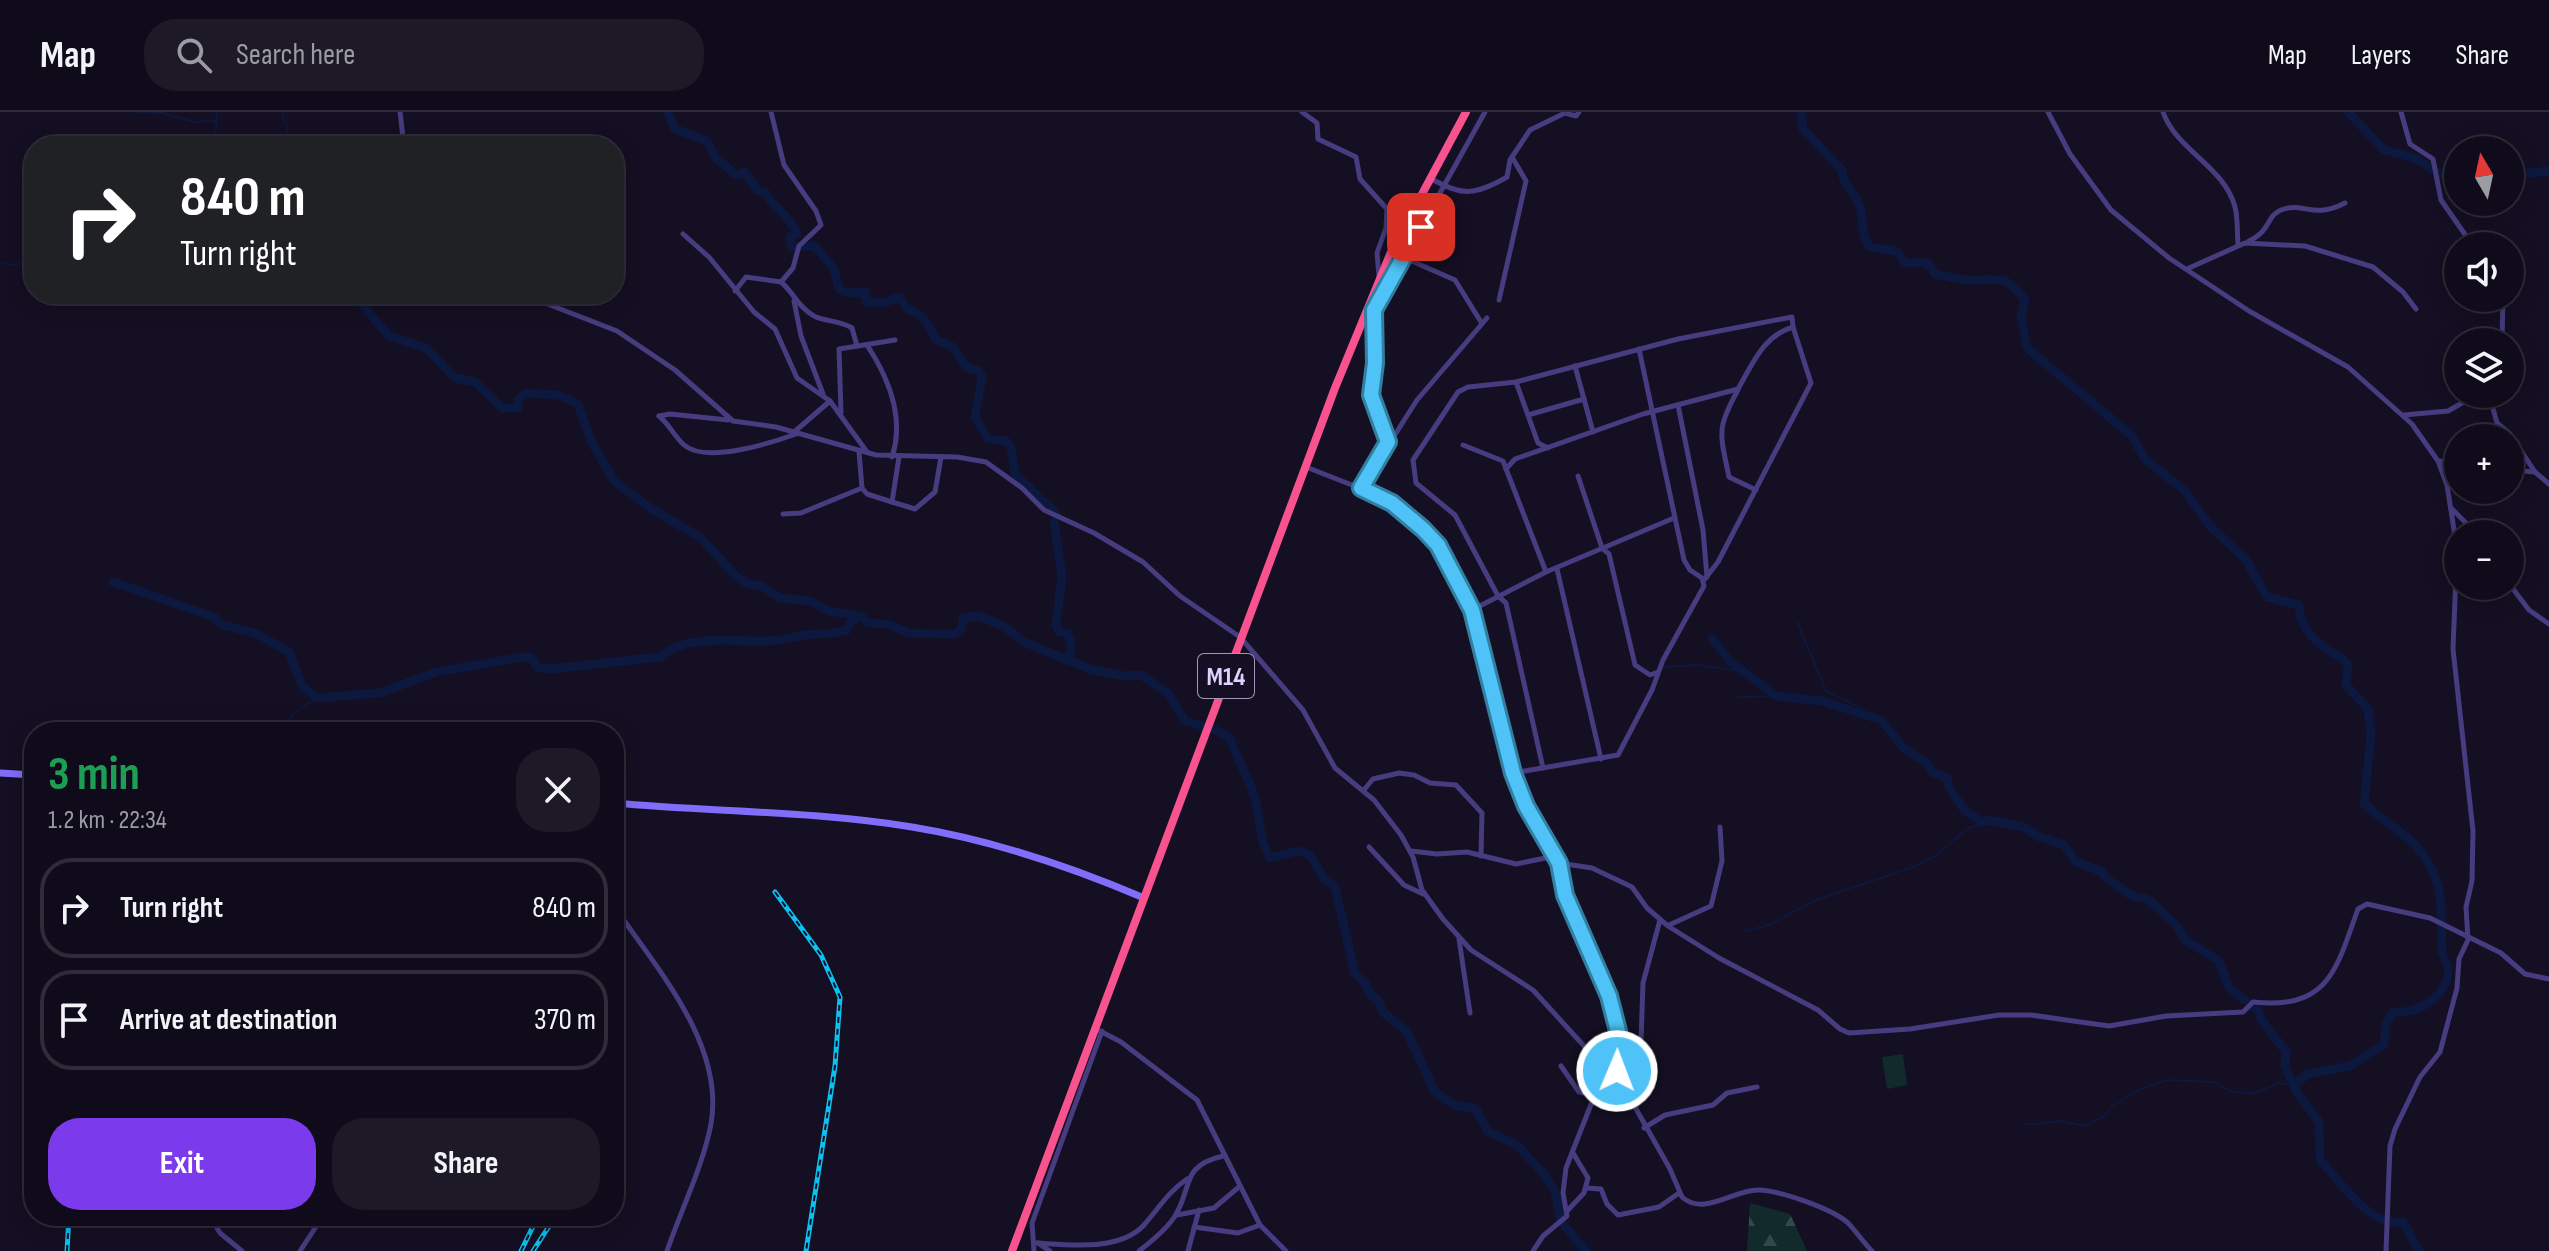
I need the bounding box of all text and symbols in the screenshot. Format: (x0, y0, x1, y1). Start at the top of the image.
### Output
search box (144, 19, 704, 91)
text: Map (40, 33, 96, 78)
icon: search (172, 33, 216, 77)
text: Search here (236, 37, 355, 73)
text: Map (2268, 39, 2307, 72)
text: Layers (2351, 39, 2411, 72)
text: Share (2455, 39, 2509, 72)
north arrow (2444, 136, 2524, 216)
map controls (2444, 136, 2524, 600)
text: 840 m (180, 165, 306, 232)
icon: right (48, 168, 152, 272)
pin (1387, 193, 1455, 261)
icon: arrive (1399, 205, 1443, 249)
button: sound (2444, 232, 2524, 312)
text: Turn right (180, 233, 297, 276)
button: layers (2444, 328, 2524, 408)
button: + (2444, 424, 2524, 504)
button: − (2444, 520, 2524, 600)
road number: M14 (1198, 654, 1254, 698)
text: 3 min (48, 746, 140, 803)
button: close (516, 748, 600, 832)
text: 1.2 km · 22:34 (48, 805, 167, 836)
icon: right (52, 886, 96, 930)
text: Turn right (120, 890, 223, 926)
text: 840 m (532, 890, 596, 926)
icon: arrive (52, 998, 96, 1042)
text: Arrive at destination (120, 1002, 337, 1038)
text: 370 m (534, 1002, 596, 1038)
position arrow (1575, 1029, 1659, 1113)
button: Exit (48, 1118, 316, 1210)
button: Share (332, 1118, 600, 1210)

